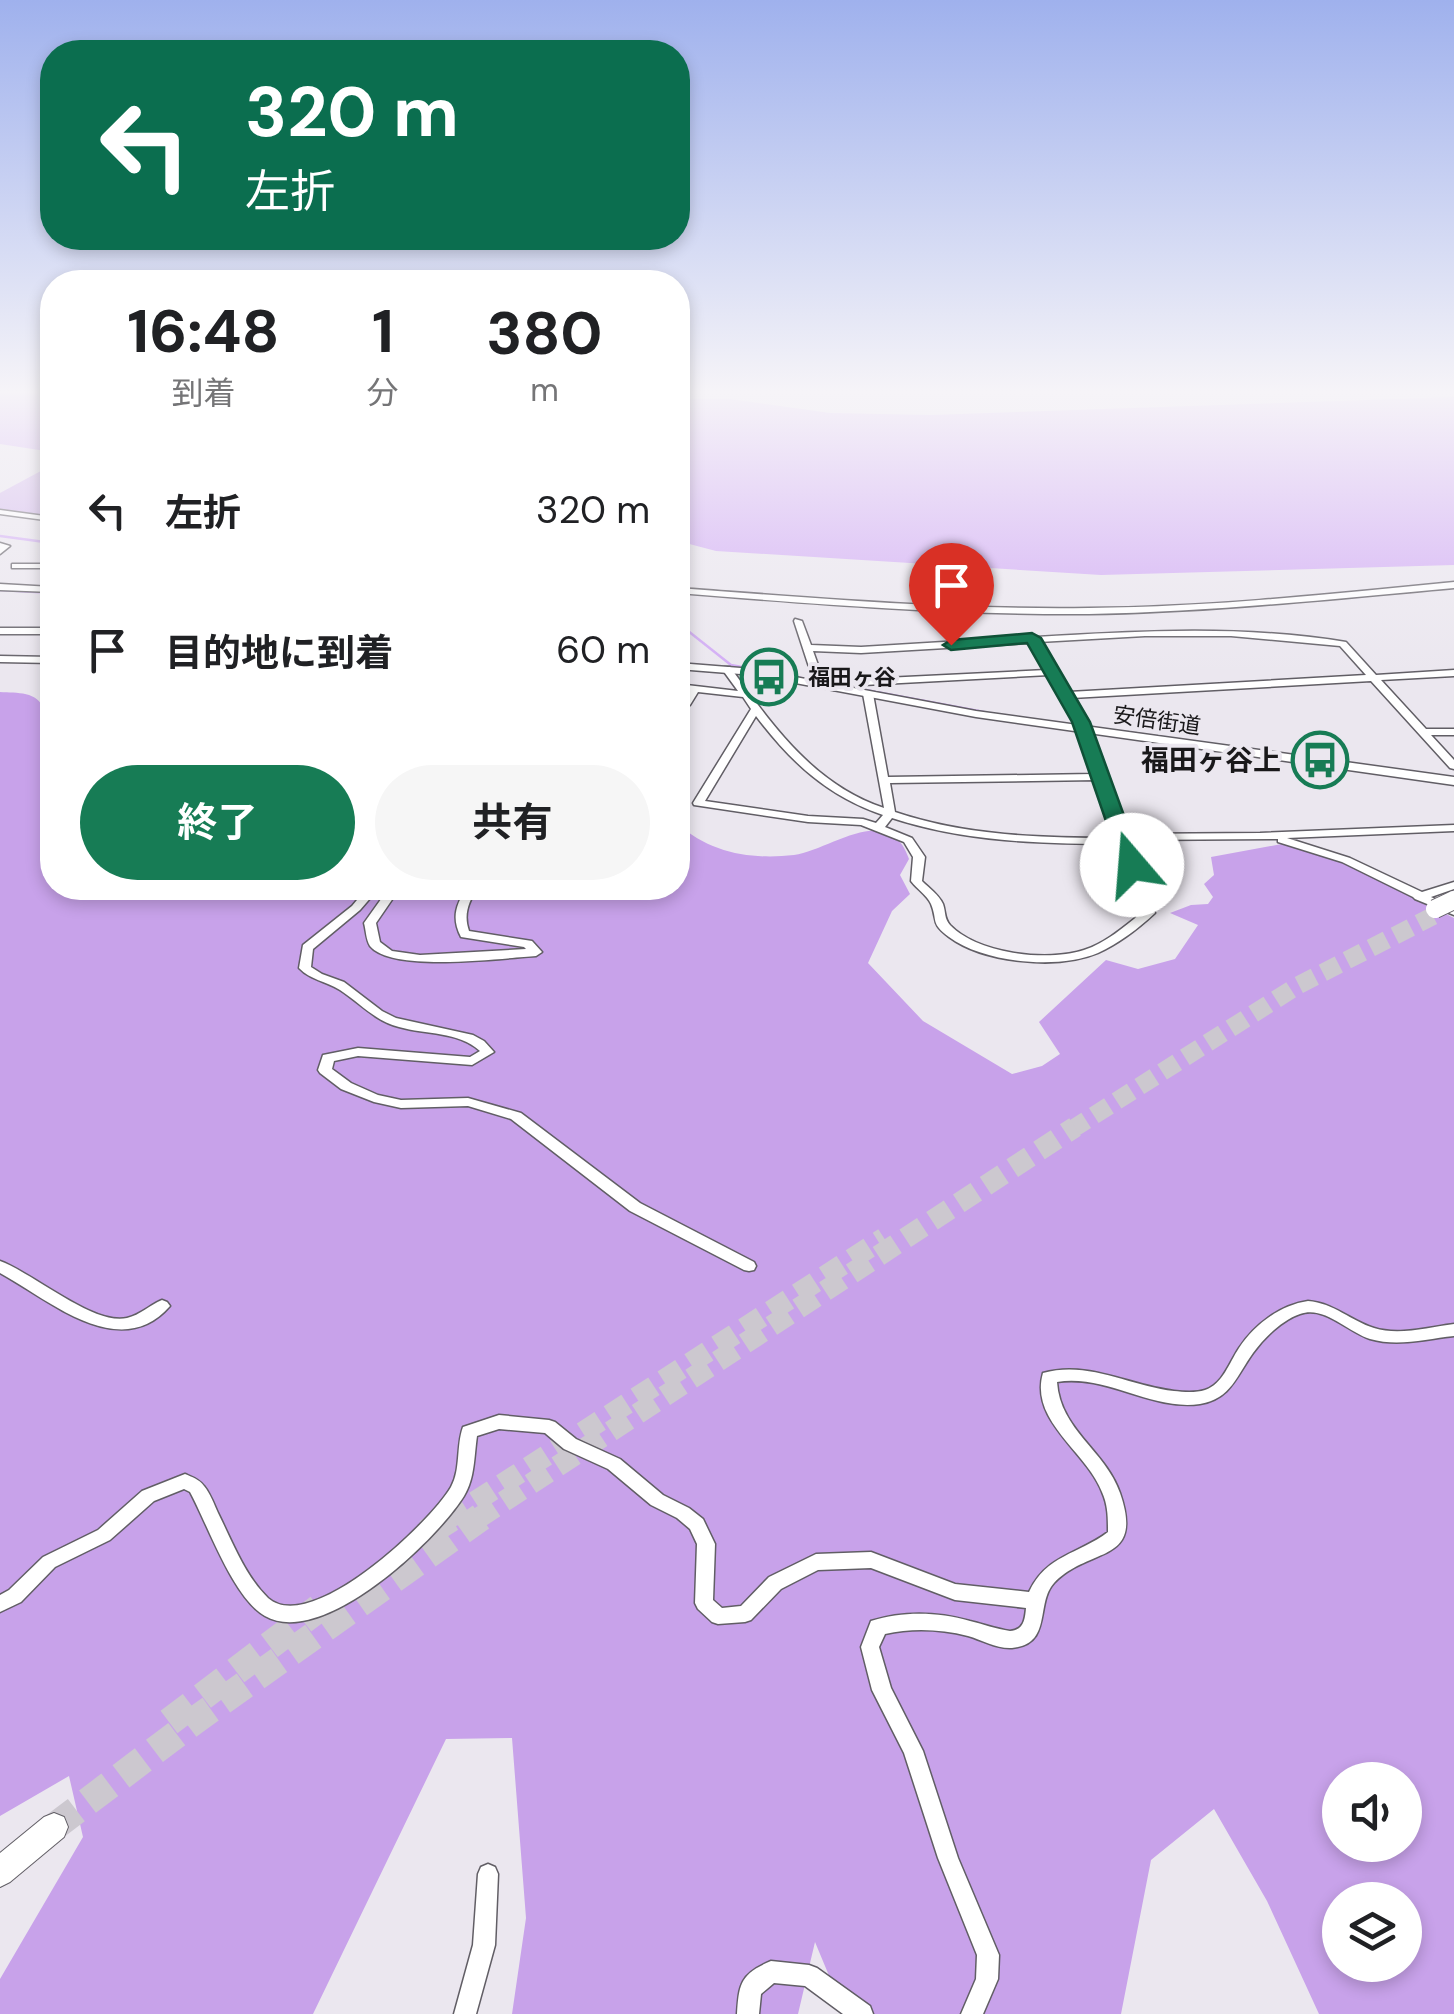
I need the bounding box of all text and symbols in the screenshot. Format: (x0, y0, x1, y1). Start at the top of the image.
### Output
text: 320 m (245, 67, 459, 158)
icon: left (80, 80, 210, 210)
text: 左折 (245, 162, 335, 221)
text: 16:48 (127, 292, 279, 371)
text: 1 (372, 292, 394, 371)
text: 380 (486, 294, 603, 373)
text: m (530, 369, 559, 411)
text: 到着 (171, 372, 235, 414)
text: 分 (367, 372, 399, 414)
icon: left (80, 483, 135, 538)
text: 320 m (536, 485, 650, 535)
text: 左折 (165, 488, 241, 538)
pin (909, 543, 994, 646)
icon: arrive (924, 558, 979, 613)
icon: arrive (80, 623, 135, 678)
text: 60 m (556, 625, 650, 675)
text: 目的地に到着 (165, 628, 393, 678)
bus stop icon: 福田ヶ谷 (739, 647, 799, 707)
place label: 福田ヶ谷 (808, 663, 896, 692)
street label: 安倍街道 (1111, 700, 1203, 741)
bus stop icon: 福田ヶ谷上 (1290, 730, 1350, 790)
place label: 福田ヶ谷上 (1141, 742, 1281, 779)
button: 終了 (80, 765, 355, 880)
button: 共有 (375, 765, 650, 880)
position arrow (1080, 813, 1184, 917)
map controls (1322, 1762, 1422, 1982)
button: sound (1322, 1762, 1422, 1862)
button: layers (1322, 1882, 1422, 1982)

